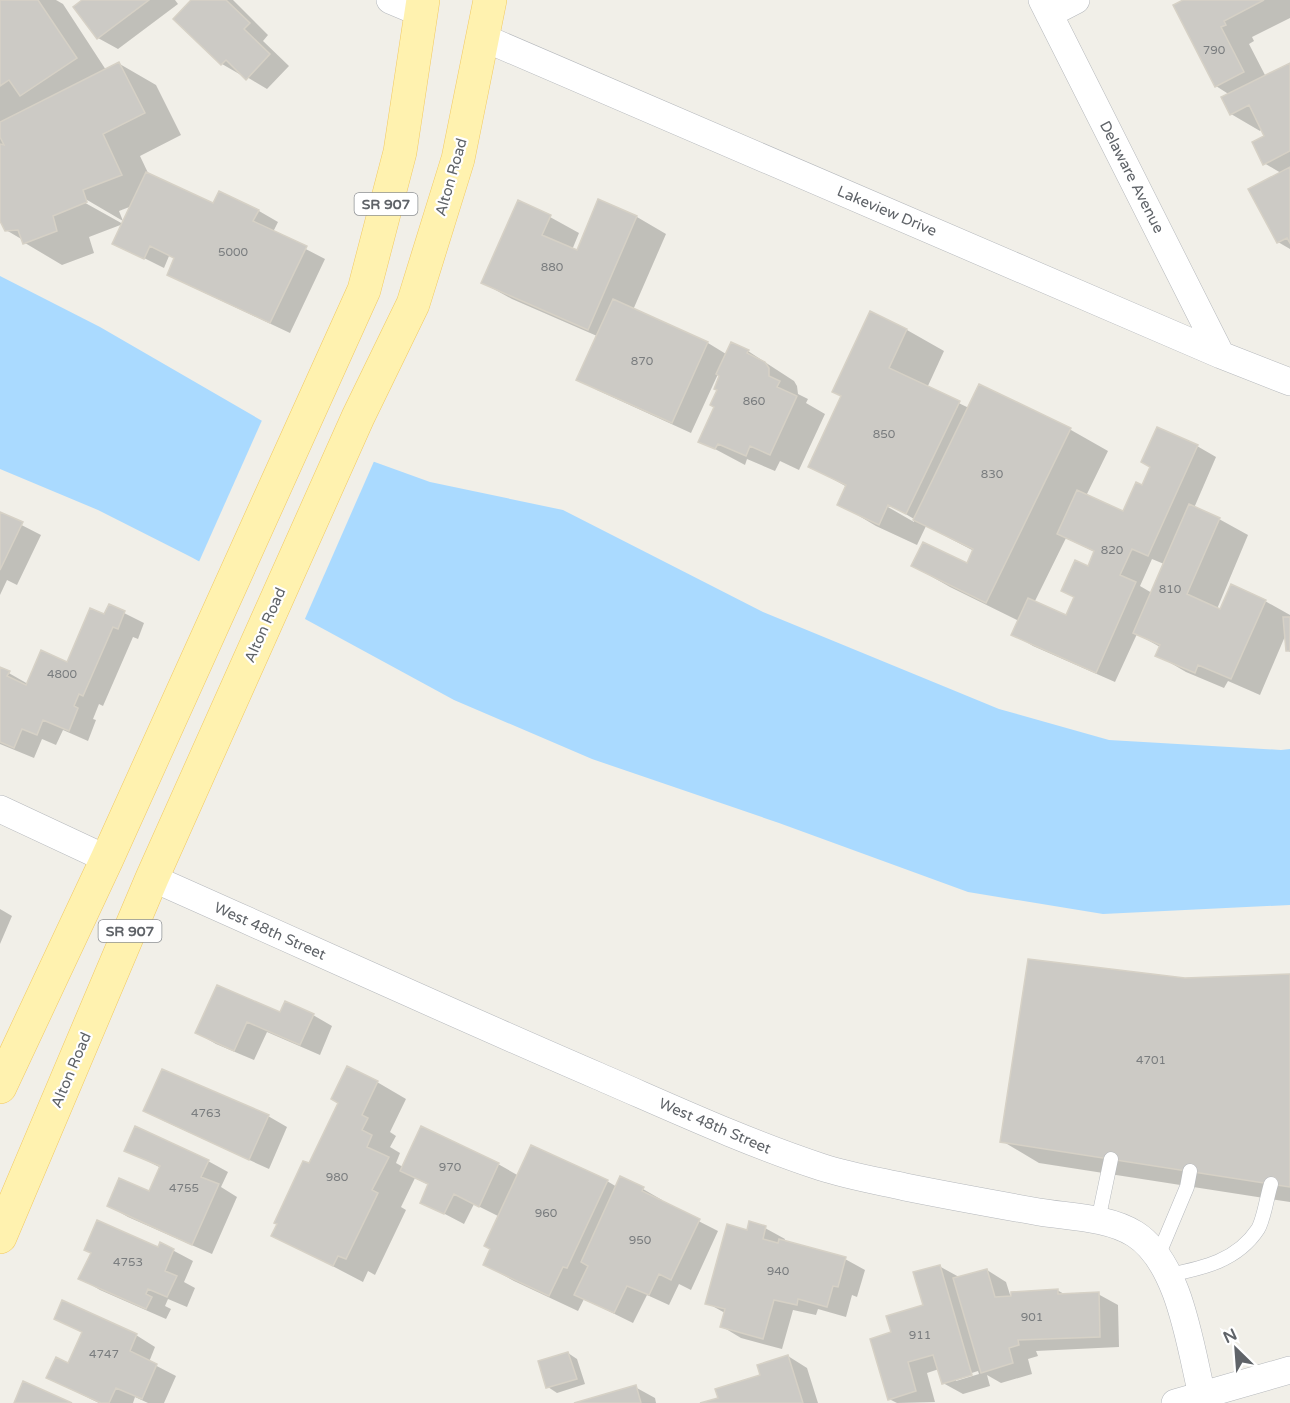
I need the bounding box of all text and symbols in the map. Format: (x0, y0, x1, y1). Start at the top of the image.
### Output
house number: 790 (1203, 43, 1226, 57)
street label: Delaware Avenue (1096, 118, 1168, 236)
street label: Alton Road (431, 136, 471, 218)
street label: Lakeview Drive (835, 182, 939, 240)
road number: SR 907 (354, 193, 418, 215)
house number: 5000 (218, 245, 249, 259)
house number: 880 (541, 260, 564, 274)
house number: 870 (631, 354, 654, 368)
house number: 860 (743, 394, 766, 408)
house number: 850 (873, 427, 896, 441)
house number: 830 (981, 467, 1004, 481)
house number: 820 (1101, 543, 1124, 557)
house number: 810 (1159, 582, 1182, 596)
street label: Alton Road (240, 585, 290, 665)
house number: 4800 (47, 667, 78, 681)
street label: West 48th Street (211, 898, 329, 964)
road number: SR 907 (98, 920, 162, 942)
street label: Alton Road (47, 1030, 95, 1110)
house number: 4701 (1136, 1053, 1166, 1067)
street label: West 48th Street (656, 1094, 774, 1158)
house number: 4763 (191, 1106, 221, 1120)
house number: 970 (439, 1160, 462, 1174)
house number: 980 (326, 1170, 349, 1184)
house number: 4755 (169, 1181, 199, 1195)
house number: 960 (535, 1206, 558, 1220)
house number: 950 (629, 1233, 652, 1247)
house number: 4753 (113, 1255, 143, 1269)
house number: 940 (767, 1264, 790, 1278)
house number: 901 (1021, 1310, 1043, 1324)
north arrow (1206, 1319, 1266, 1379)
text: N (1220, 1325, 1240, 1348)
house number: 911 (909, 1328, 931, 1342)
house number: 4747 (89, 1347, 119, 1361)

